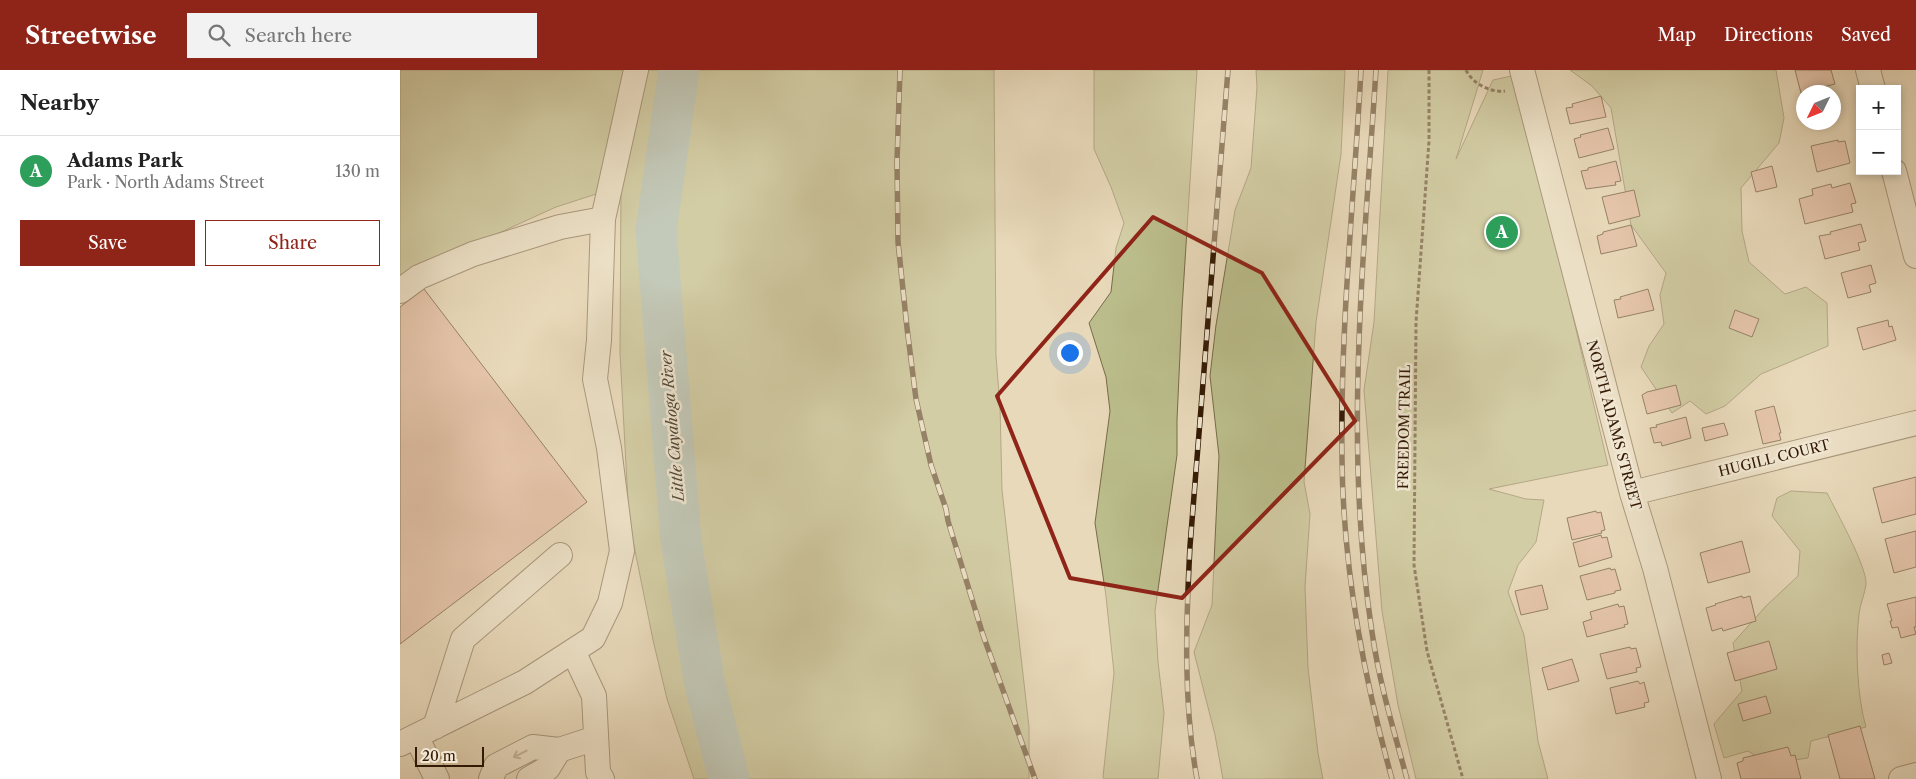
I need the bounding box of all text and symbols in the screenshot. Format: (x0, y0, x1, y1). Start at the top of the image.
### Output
search box (187, 13, 537, 58)
text: Streetwise (25, 21, 157, 50)
icon: search (205, 21, 233, 49)
text: Search here (245, 24, 352, 47)
text: Map (1657, 24, 1696, 46)
text: Directions (1724, 24, 1813, 46)
text: Saved (1841, 24, 1891, 46)
north arrow (1796, 85, 1841, 130)
map controls (1856, 85, 1901, 175)
button: + (1856, 85, 1901, 130)
text: Nearby (20, 90, 99, 115)
button: − (1856, 130, 1901, 175)
text: Adams Park (67, 149, 183, 172)
text: A (30, 161, 42, 181)
text: 130 m (335, 161, 380, 181)
text: Park · North Adams Street (67, 172, 264, 192)
pin: A (1486, 213, 1518, 251)
button: Save (20, 220, 195, 266)
button: Share (205, 220, 380, 266)
street label: NORTH ADAMS STREET (1583, 338, 1646, 513)
your location (1057, 340, 1083, 366)
water label: Little Cuyahoga River (656, 349, 688, 503)
street label: FREEDOM TRAIL (1394, 365, 1414, 489)
street label: HUGILL COURT (1716, 435, 1832, 481)
scale bar (415, 744, 484, 767)
text: 20 m (422, 747, 456, 765)
one-way arrow (513, 750, 528, 759)

